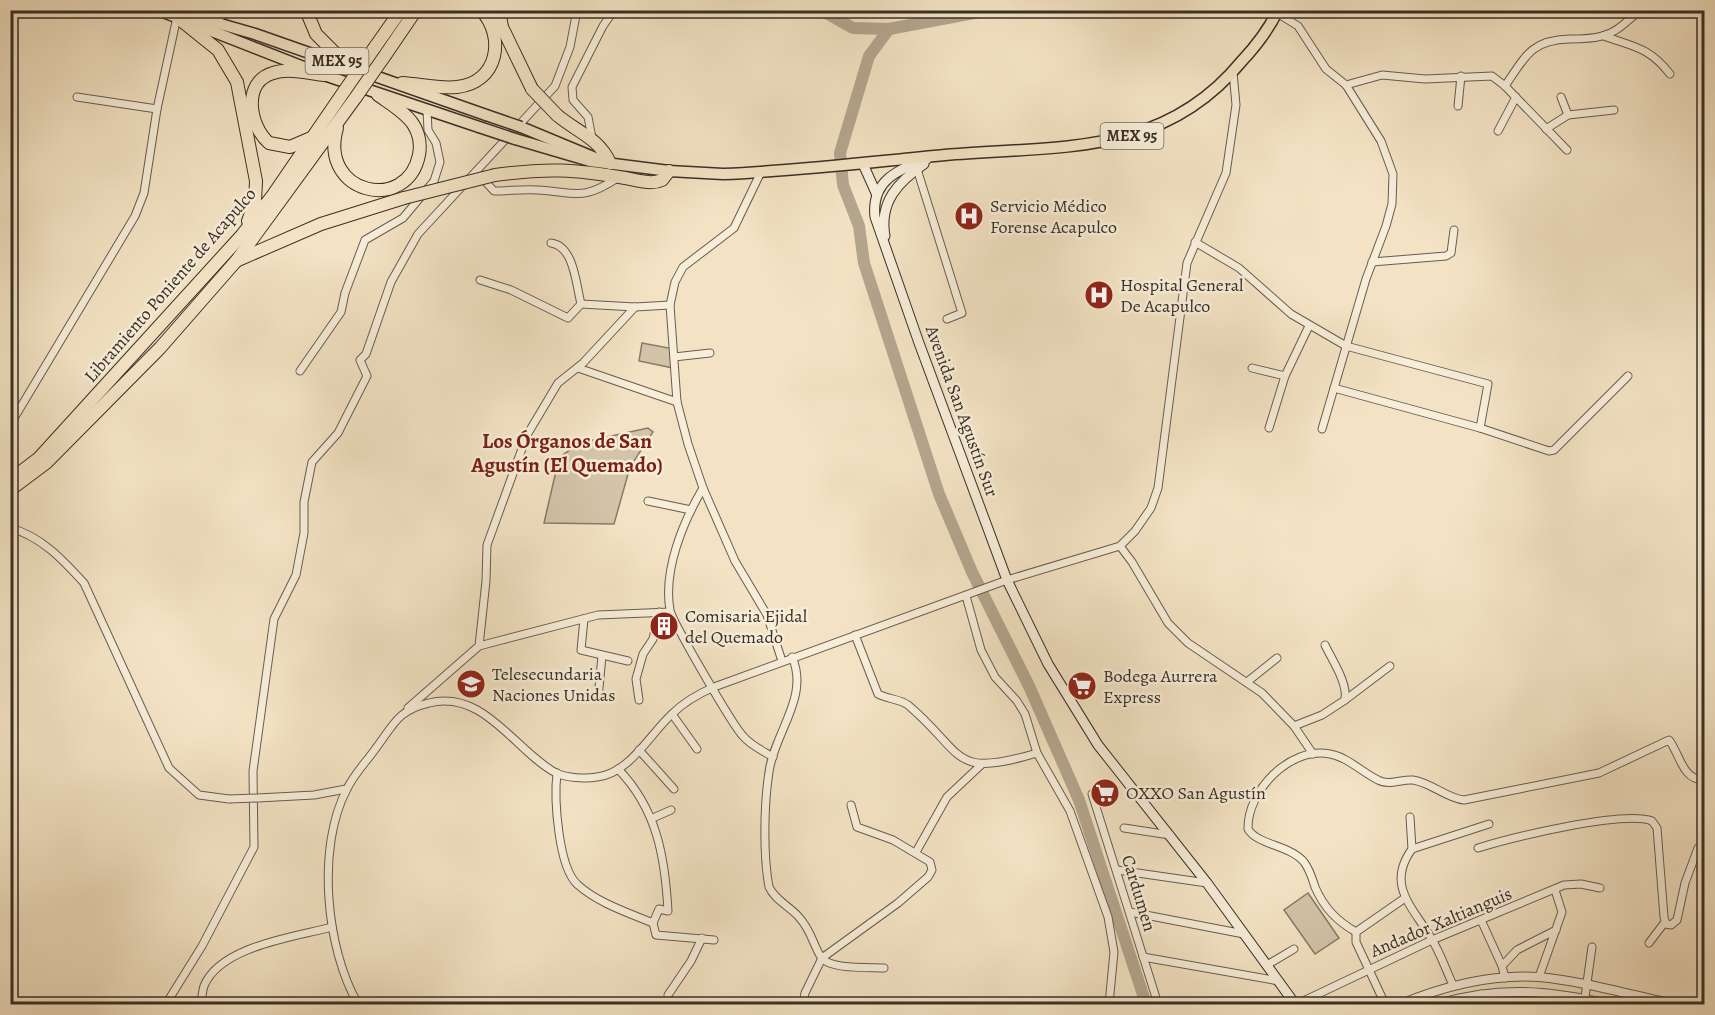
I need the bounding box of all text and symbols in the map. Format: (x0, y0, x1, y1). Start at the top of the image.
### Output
road number: MEX 95 (306, 48, 368, 74)
road number: MEX 95 (1100, 123, 1164, 149)
street label: Libramiento Poniente de Acapulco (79, 182, 261, 387)
place label: Servicio Médico Forense Acapulco (990, 194, 1117, 239)
hospital icon: Servicio Médico Forense Acapulco (953, 200, 985, 232)
place label: Hospital General De Acapulco (1120, 273, 1244, 318)
hospital icon: Hospital General De Acapulco (1083, 279, 1115, 311)
street label: Avenida San Agustín Sur (919, 321, 1004, 500)
district label: Los Órganos de San Agustín (El Quemado) (470, 427, 663, 479)
place label: Comisaria Ejidal del Quemado (685, 604, 808, 649)
building icon: Comisaria Ejidal del Quemado (648, 610, 680, 642)
place label: Telesecundaria Naciones Unidas (492, 662, 616, 707)
place label: Bodega Aurrera Express (1103, 664, 1218, 709)
school or university icon: Telesecundaria Naciones Unidas (455, 668, 487, 700)
supermarket icon: Bodega Aurrera Express (1066, 670, 1098, 702)
supermarket icon: OXXO San Agustín (1089, 777, 1121, 809)
place label: OXXO San Agustín (1126, 781, 1266, 805)
street label: Cardumen (1116, 852, 1162, 934)
street label: Andador Xaltianguis (1365, 881, 1516, 963)

